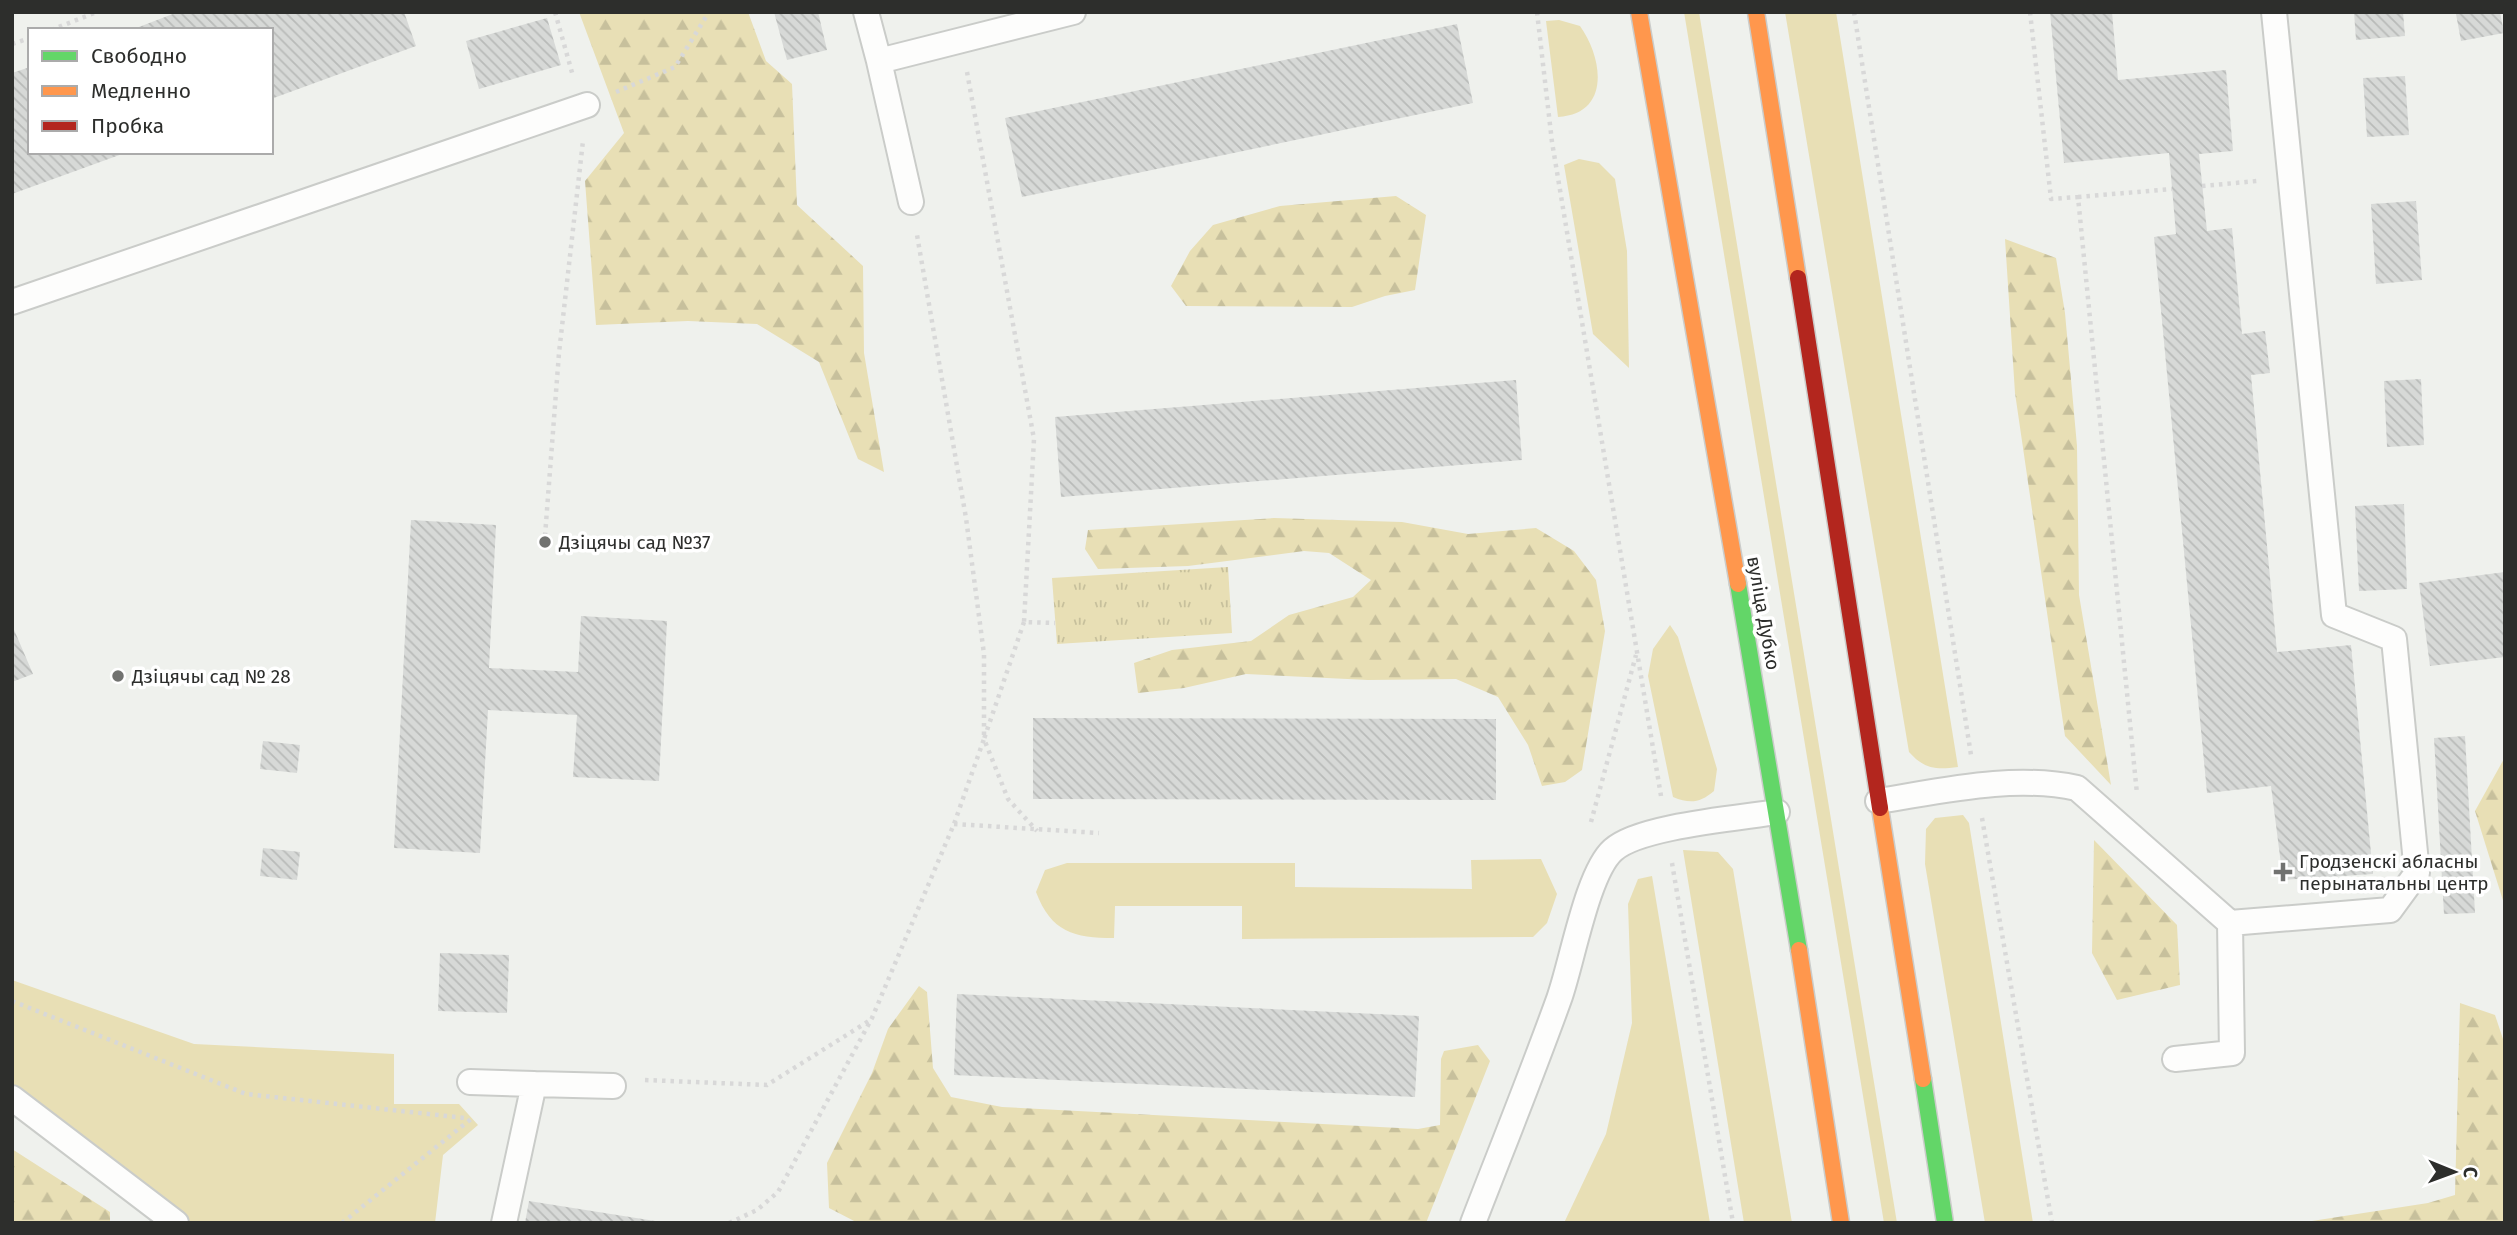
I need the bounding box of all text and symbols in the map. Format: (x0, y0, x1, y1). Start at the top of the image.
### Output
legend (28, 28, 273, 154)
text: Свободно (91, 43, 187, 69)
text: Медленно (91, 78, 191, 104)
text: Пробка (91, 113, 164, 139)
place label: Дзіцячы сад №37 (558, 531, 711, 554)
marker: Дзіцячы сад №37 (537, 534, 553, 550)
street label: вуліца Дубко (1742, 554, 1785, 672)
place label: Дзіцячы сад № 28 (131, 665, 291, 688)
marker: Дзіцячы сад № 28 (110, 668, 126, 684)
place label: Гродзенскі абласны перынатальны центр (2299, 850, 2489, 895)
marker: Гродзенскі абласны перынатальны центр (2273, 862, 2293, 882)
north arrow (2419, 1137, 2489, 1207)
text: С (2459, 1167, 2482, 1178)

